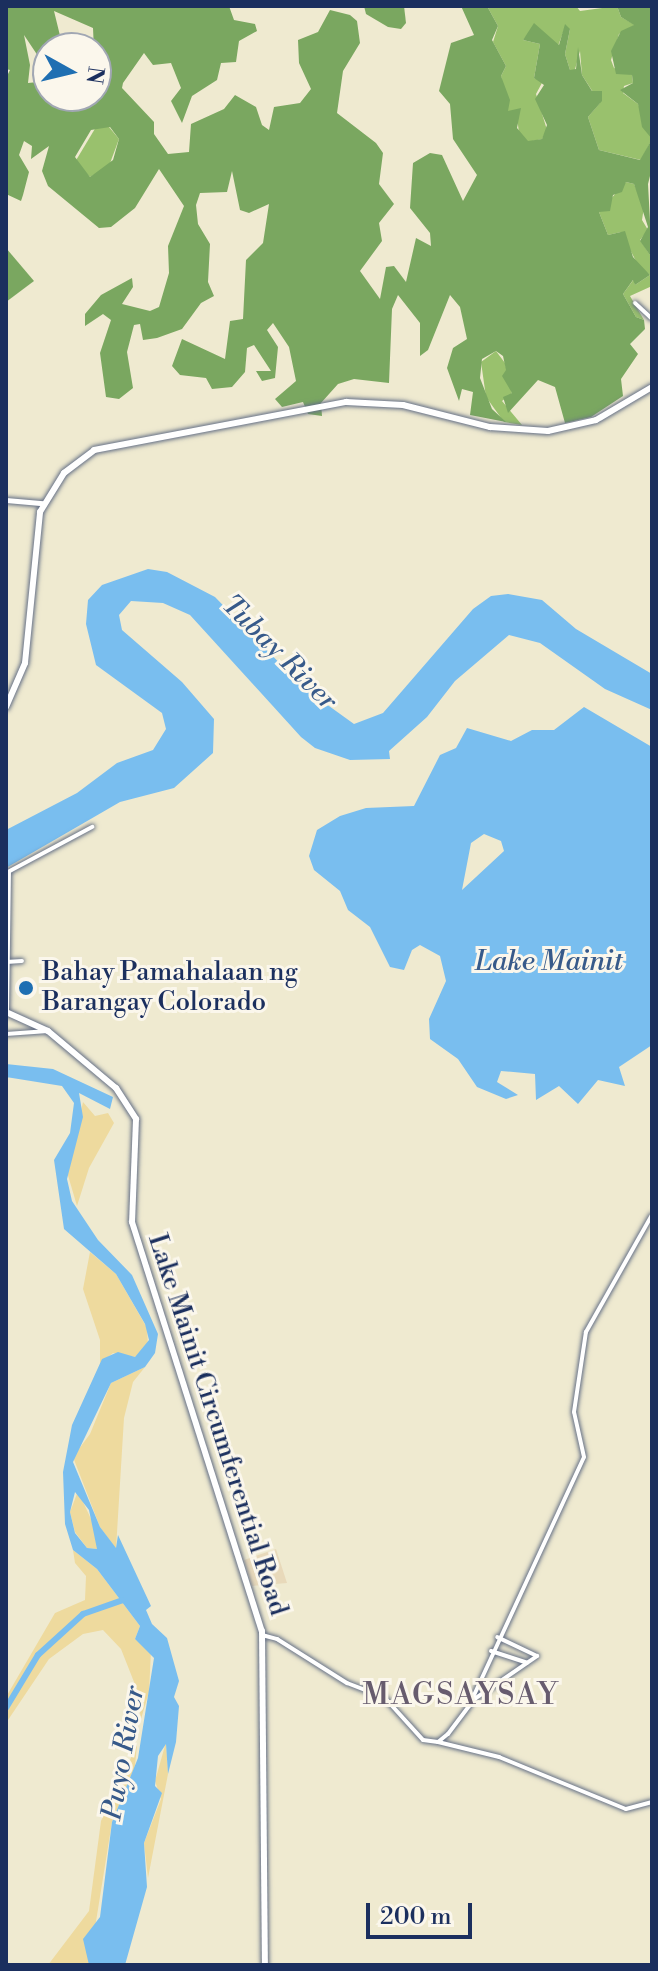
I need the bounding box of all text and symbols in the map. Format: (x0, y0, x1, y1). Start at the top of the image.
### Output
north arrow (32, 32, 112, 112)
text: N (80, 65, 109, 86)
water label: Tubay River (214, 588, 344, 718)
water label: Lake Mainit (475, 945, 623, 979)
place label: Bahay Pamahalaan ng Barangay Colorado (42, 957, 298, 1018)
marker: Bahay Pamahalaan ng Barangay Colorado (17, 979, 35, 997)
street label: Lake Mainit Circumferential Road (140, 1230, 294, 1620)
district label: MAGSAYSAY (363, 1677, 559, 1713)
water label: Puyo River (96, 1683, 152, 1823)
scale bar (370, 1887, 476, 1937)
text: 200 m (380, 1902, 451, 1932)

